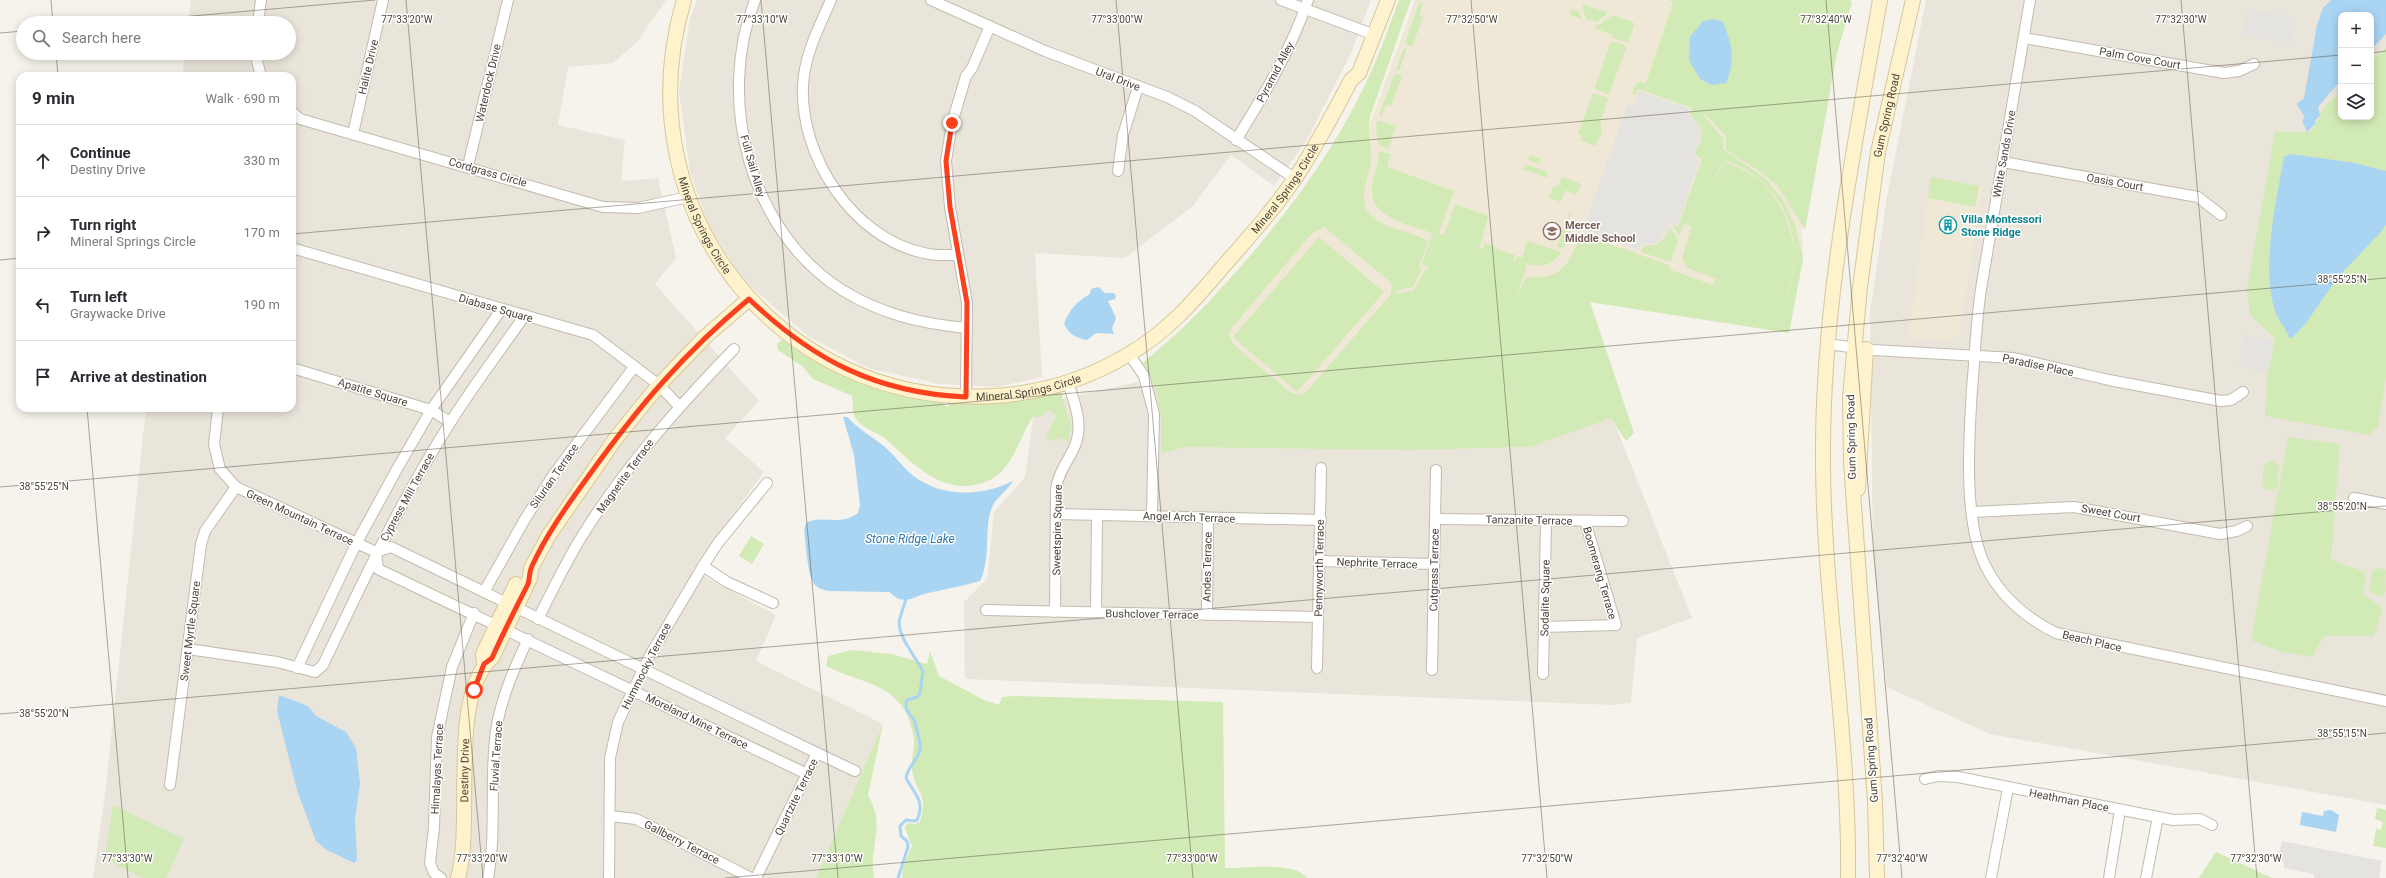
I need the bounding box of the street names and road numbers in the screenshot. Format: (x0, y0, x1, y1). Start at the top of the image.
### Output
street label: Halite Drive (356, 38, 381, 96)
street label: Pyramid Alley (1254, 39, 1297, 105)
street label: Waterdock Drive (473, 43, 504, 123)
street label: Palm Cove Court (2098, 45, 2182, 72)
street label: Ural Drive (1094, 65, 1142, 94)
street label: Gum Spring Road (1871, 73, 1903, 158)
street label: White Sands Drive (1990, 109, 2019, 199)
street label: Full Sail Alley (737, 133, 768, 200)
street label: Mineral Springs Circle (1249, 142, 1321, 236)
street label: Cordgrass Circle (447, 155, 529, 190)
street label: Oasis Court (2086, 171, 2145, 194)
street label: Mineral Springs Circle (675, 175, 734, 277)
street label: Diabase Square (457, 292, 535, 325)
street label: Paradise Place (2001, 352, 2075, 379)
street label: Mineral Springs Circle (976, 372, 1083, 404)
street label: Apatite Square (336, 376, 409, 409)
street label: Gum Spring Road (1844, 394, 1859, 480)
street label: Magnetite Terrace (594, 437, 657, 516)
street label: Silurian Terrace (527, 441, 582, 511)
street label: Cypress Mill Terrace (378, 451, 437, 544)
street label: Sweetspire Square (1050, 484, 1065, 576)
street label: Green Mountain Terrace (244, 487, 356, 548)
street label: Sweet Court (2080, 502, 2142, 525)
street label: Angel Arch Terrace (1143, 509, 1236, 526)
street label: Tanzanite Terrace (1485, 513, 1573, 528)
street label: Pennyworth Terrace (1312, 519, 1327, 617)
street label: Boomerang Terrace (1580, 525, 1619, 621)
street label: Cutgrass Terrace (1427, 528, 1442, 612)
street label: Andes Terrace (1200, 532, 1215, 602)
street label: Nephrite Terrace (1336, 556, 1418, 571)
street label: Sodalite Square (1538, 559, 1553, 637)
street label: Sweet Myrtle Square (178, 580, 203, 682)
street label: Bushclover Terrace (1105, 607, 1199, 622)
street label: Hummocky Terrace (619, 621, 674, 712)
street label: Beach Place (2061, 628, 2123, 655)
street label: Moreland Mine Terrace (643, 691, 750, 752)
street label: Gum Spring Road (1862, 717, 1881, 803)
street label: Fluvial Terrace (488, 720, 505, 792)
street label: Himalayas Terrace (429, 723, 446, 815)
street label: Destiny Drive (458, 738, 472, 803)
street label: Quartzite Terrace (772, 756, 821, 838)
street label: Heathman Place (2028, 786, 2110, 815)
street label: Gallberry Terrace (642, 818, 722, 867)

